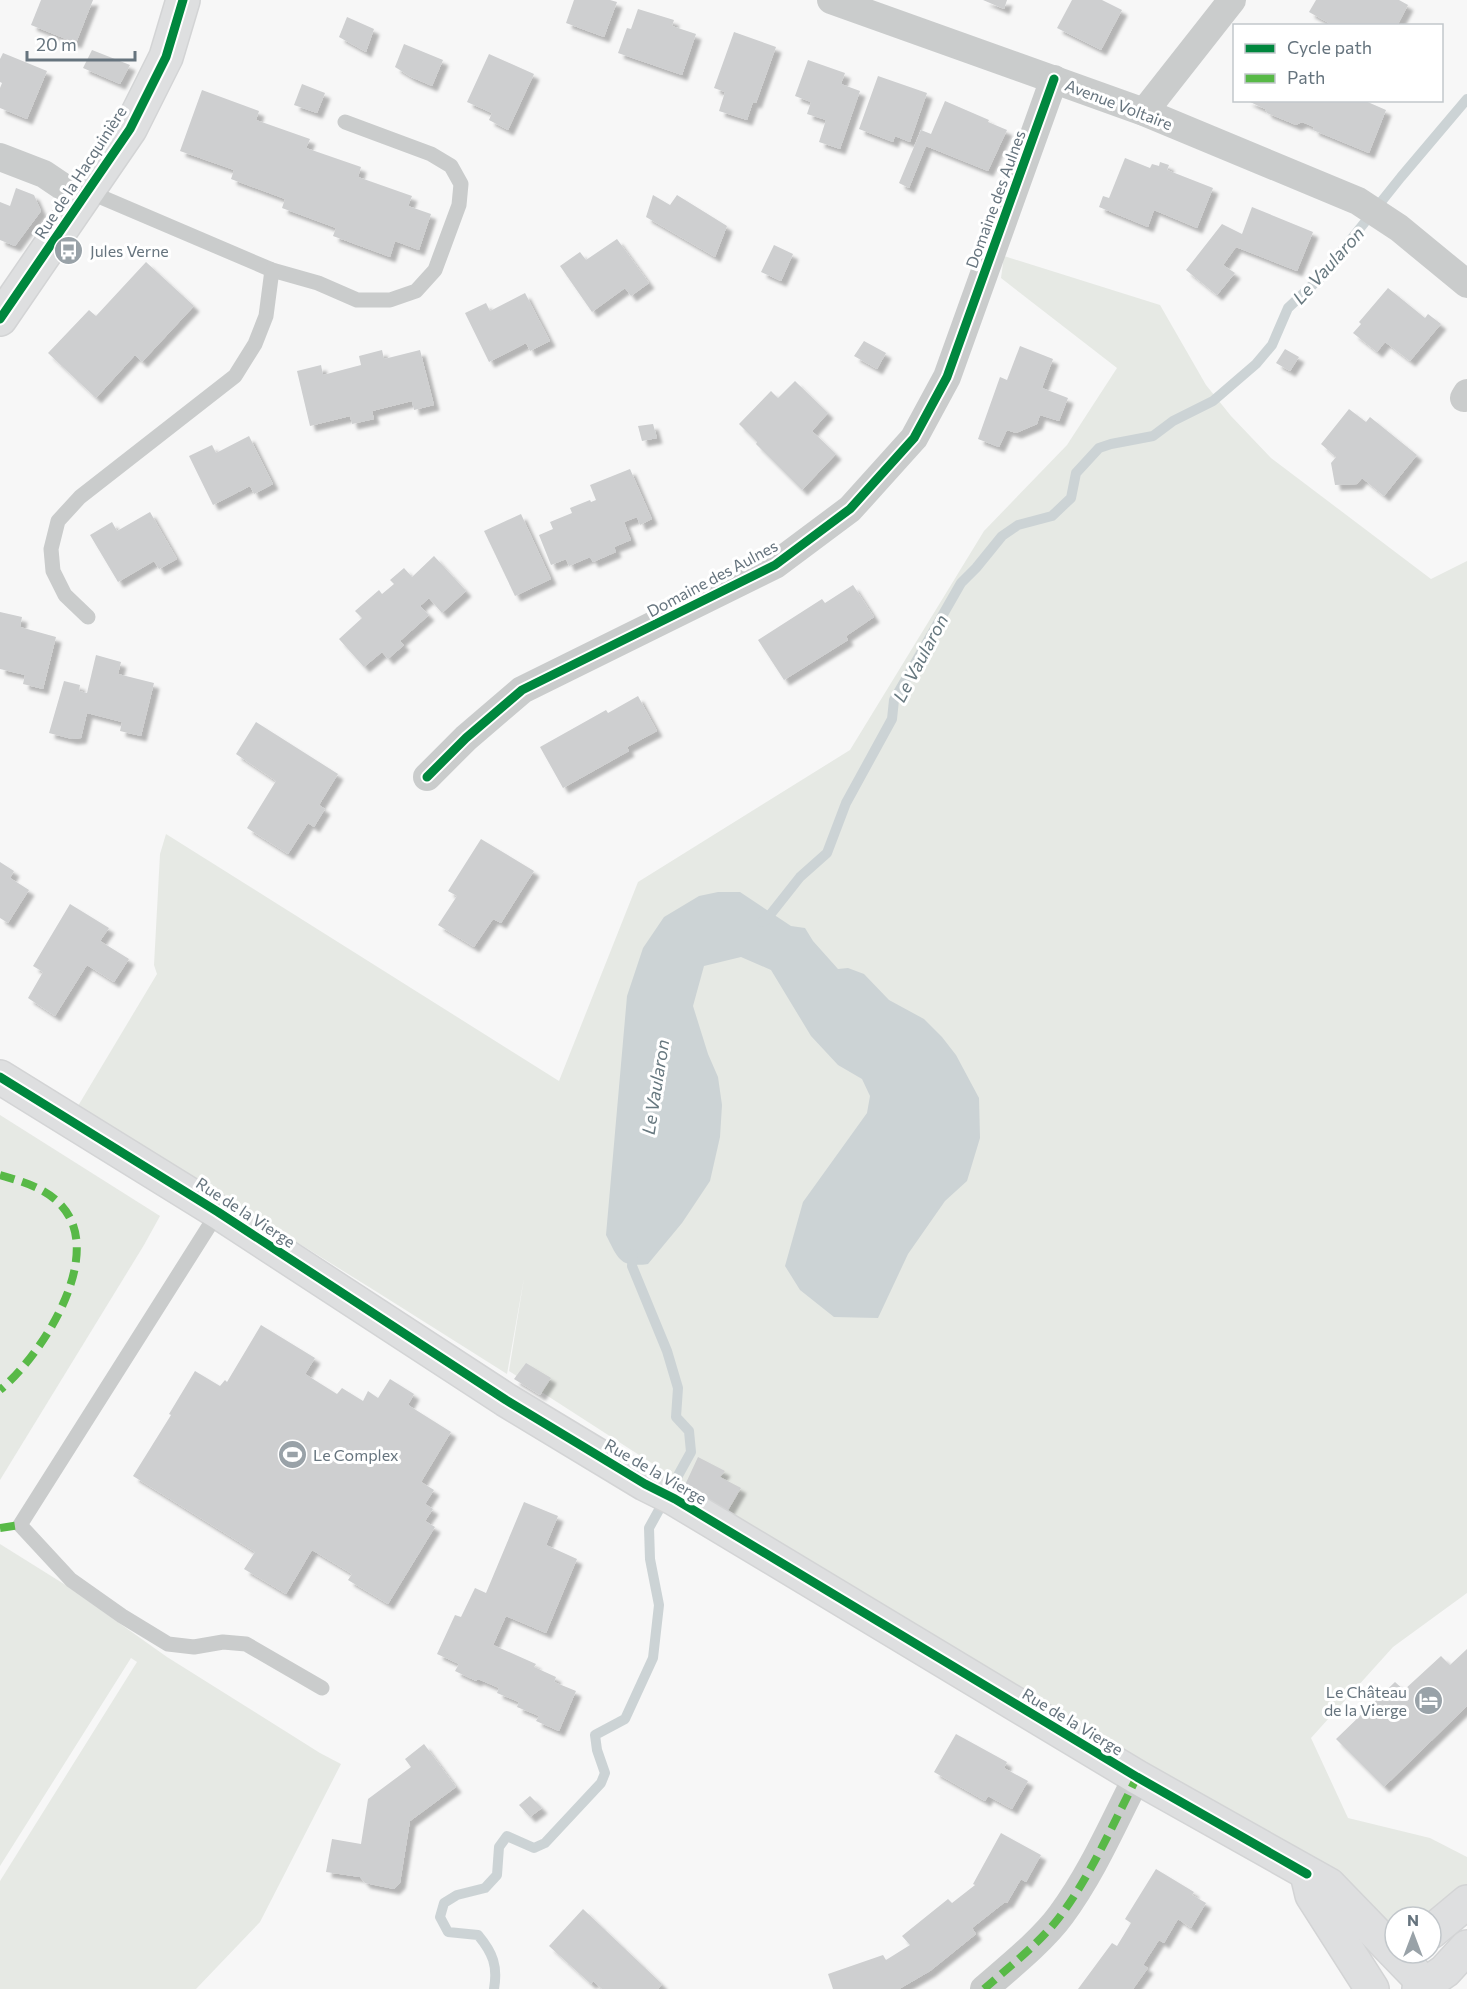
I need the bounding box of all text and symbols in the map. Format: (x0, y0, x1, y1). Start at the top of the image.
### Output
scale bar (27, 24, 135, 62)
legend (1233, 24, 1443, 102)
text: 20 m (36, 33, 77, 55)
text: Cycle path (1287, 36, 1372, 58)
text: Path (1287, 66, 1325, 88)
street label: Avenue Voltaire (1063, 75, 1175, 133)
street label: Rue de la Hacquinière (30, 102, 130, 242)
street label: Domaine des Aulnes (961, 128, 1029, 270)
water label: Le Vaularon (1288, 222, 1368, 308)
bus stop icon: Jules Verne (53, 234, 85, 266)
place label: Jules Verne (90, 241, 169, 260)
street label: Domaine des Aulnes (643, 536, 781, 620)
water label: Le Vaularon (888, 610, 952, 706)
water label: Le Vaularon (637, 1038, 673, 1136)
street label: Rue de la Vierge (193, 1173, 299, 1251)
street label: Rue de la Vierge (602, 1434, 710, 1508)
sports icon: Le Complex (276, 1438, 308, 1470)
place label: Le Complex (313, 1445, 399, 1464)
place label: Le Château de la Vierge (1324, 1682, 1407, 1719)
street label: Rue de la Vierge (1019, 1683, 1127, 1759)
hotel icon: Le Château de la Vierge (1412, 1684, 1444, 1716)
north arrow (1383, 1905, 1443, 1965)
text: N (1407, 1910, 1419, 1929)

